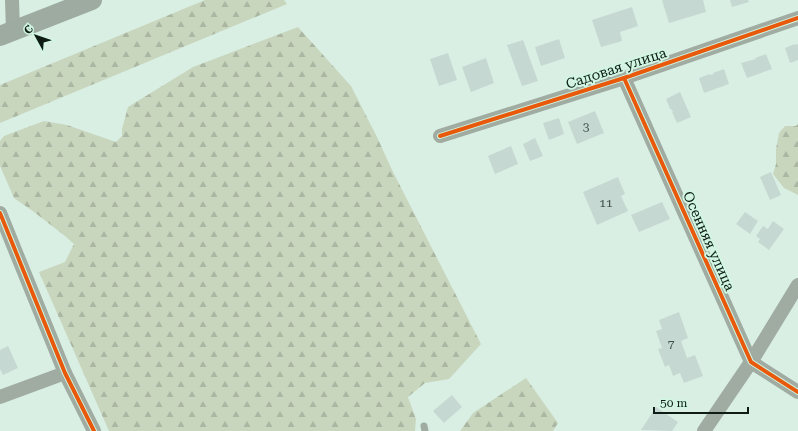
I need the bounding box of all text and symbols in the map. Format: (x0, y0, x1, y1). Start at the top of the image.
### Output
north arrow (16, 16, 56, 56)
text: С (21, 23, 36, 37)
street label: Садовая улица (564, 44, 669, 92)
house number: 3 (583, 120, 590, 134)
street label: Осенняя улица (680, 189, 738, 294)
house number: 11 (599, 196, 613, 210)
house number: 7 (668, 337, 675, 351)
scale bar (654, 389, 748, 415)
text: 50 m (660, 396, 687, 410)

